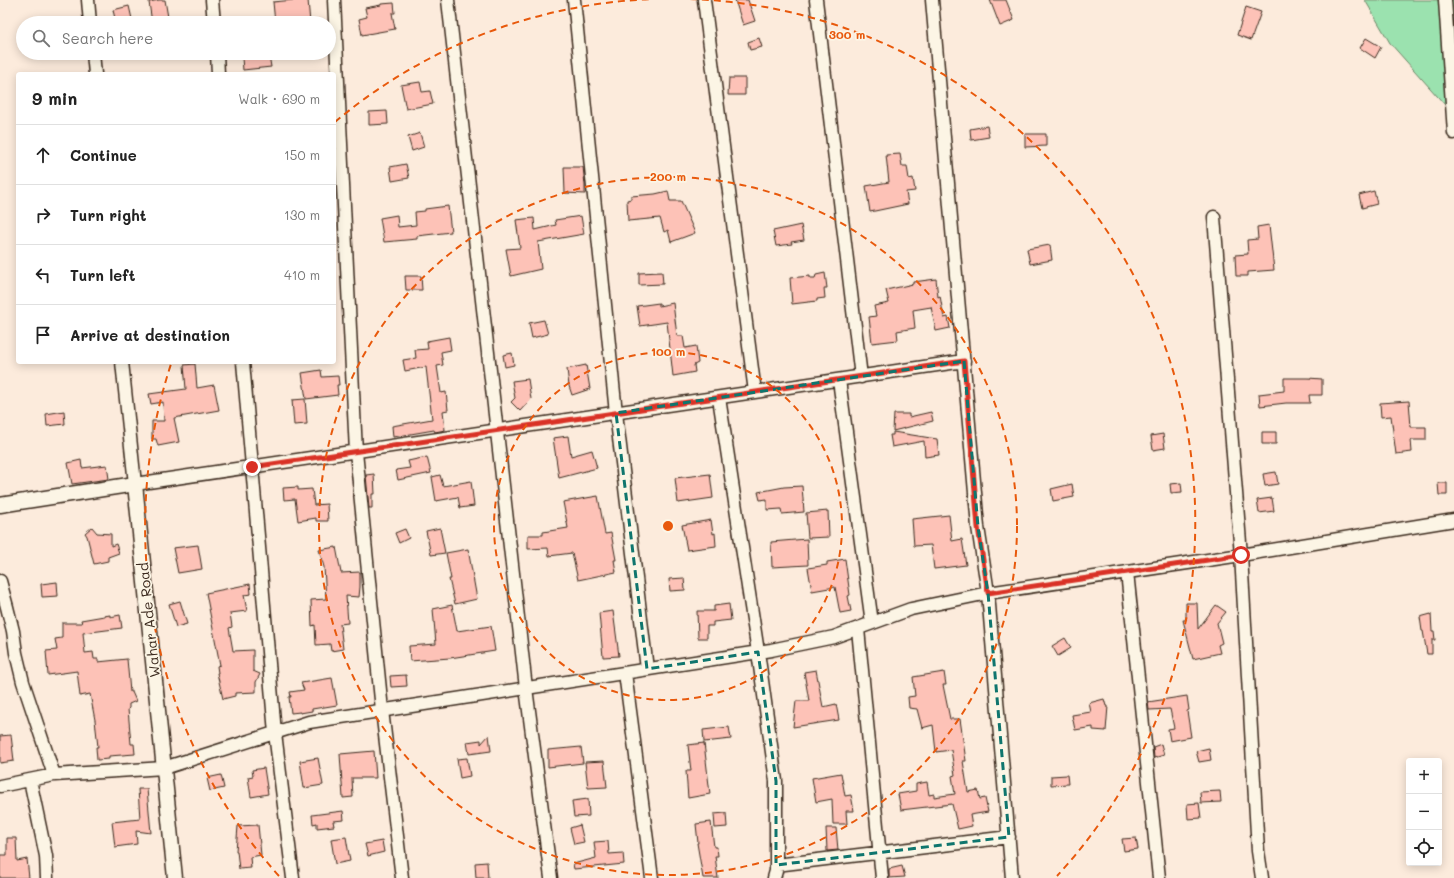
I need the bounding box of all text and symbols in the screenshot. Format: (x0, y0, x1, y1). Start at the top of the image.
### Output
search box (16, 16, 336, 60)
text: 300 m (829, 26, 865, 42)
icon: search (30, 27, 52, 49)
text: Search here (62, 28, 153, 48)
text: 9 min (32, 87, 77, 109)
text: Walk · 690 m (238, 90, 320, 107)
icon: ahead (32, 144, 54, 166)
text: Continue (70, 145, 137, 165)
text: 150 m (284, 146, 320, 163)
text: 200 m (650, 168, 686, 184)
icon: right (32, 204, 54, 226)
text: Turn right (70, 205, 147, 225)
text: 130 m (284, 206, 320, 223)
icon: left (32, 264, 54, 286)
text: Turn left (70, 265, 135, 285)
text: 410 m (284, 266, 320, 283)
icon: arrive (32, 324, 54, 346)
text: Arrive at destination (70, 325, 230, 345)
text: 100 m (651, 343, 685, 359)
route end (243, 458, 261, 476)
centre of rings (661, 519, 675, 533)
route start (1232, 546, 1250, 564)
street label: Wahar Ade Road (133, 561, 164, 679)
map controls (1406, 758, 1442, 866)
button: + (1406, 758, 1442, 794)
button: − (1406, 794, 1442, 830)
button: locate (1406, 830, 1442, 866)

